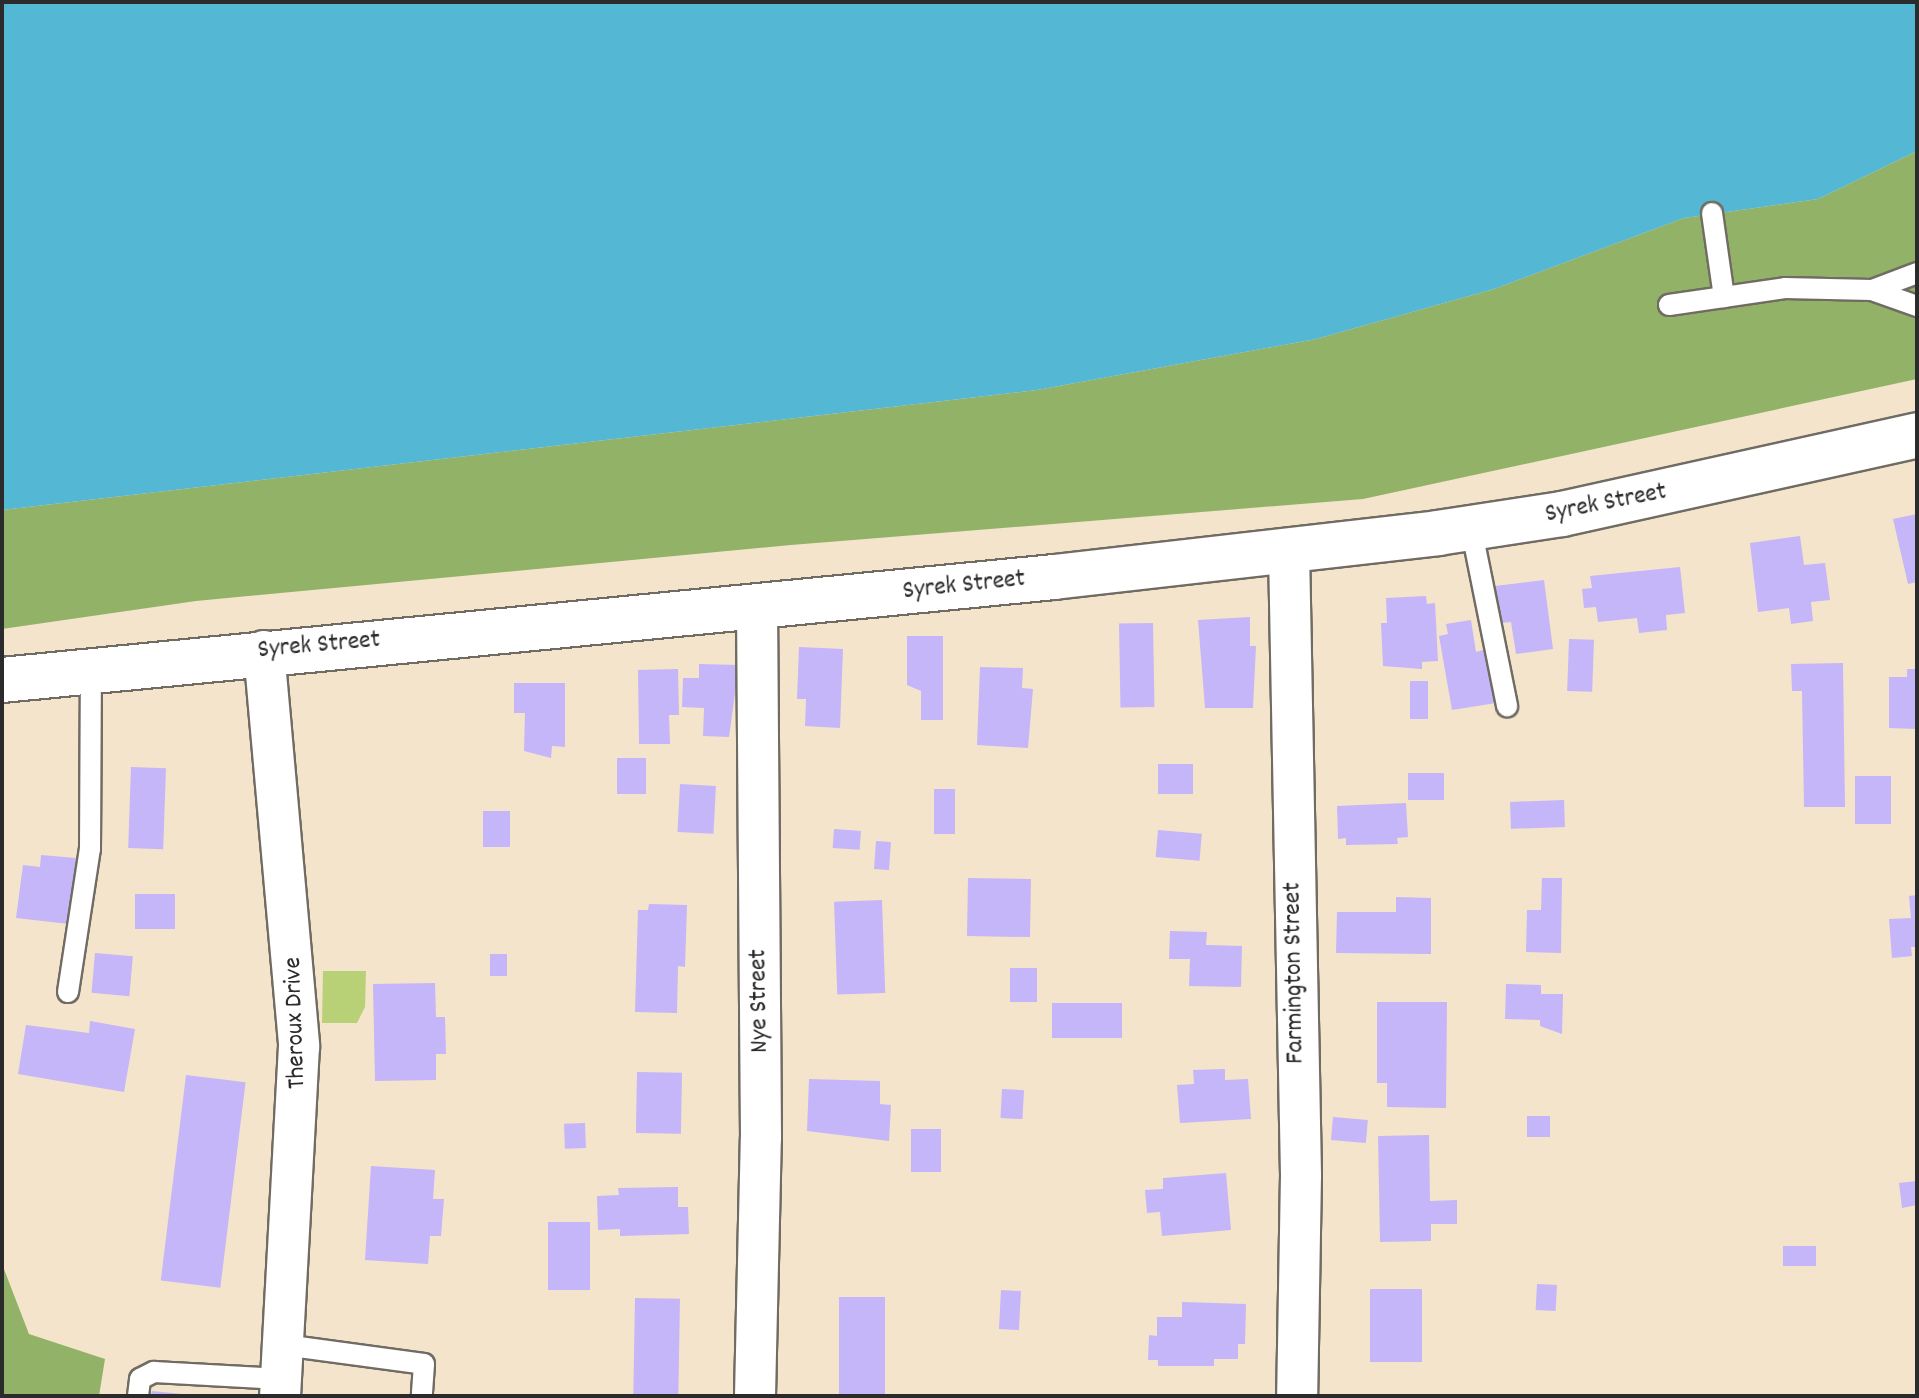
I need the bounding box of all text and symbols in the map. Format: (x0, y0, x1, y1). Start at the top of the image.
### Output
street label: Syrek Street (1543, 477, 1669, 531)
street label: Syrek Street (901, 564, 1027, 608)
street label: Syrek Street (256, 625, 382, 667)
street label: Farmington Street (1278, 882, 1312, 1064)
street label: Nye Street (743, 949, 777, 1053)
street label: Theroux Drive (278, 957, 314, 1089)

